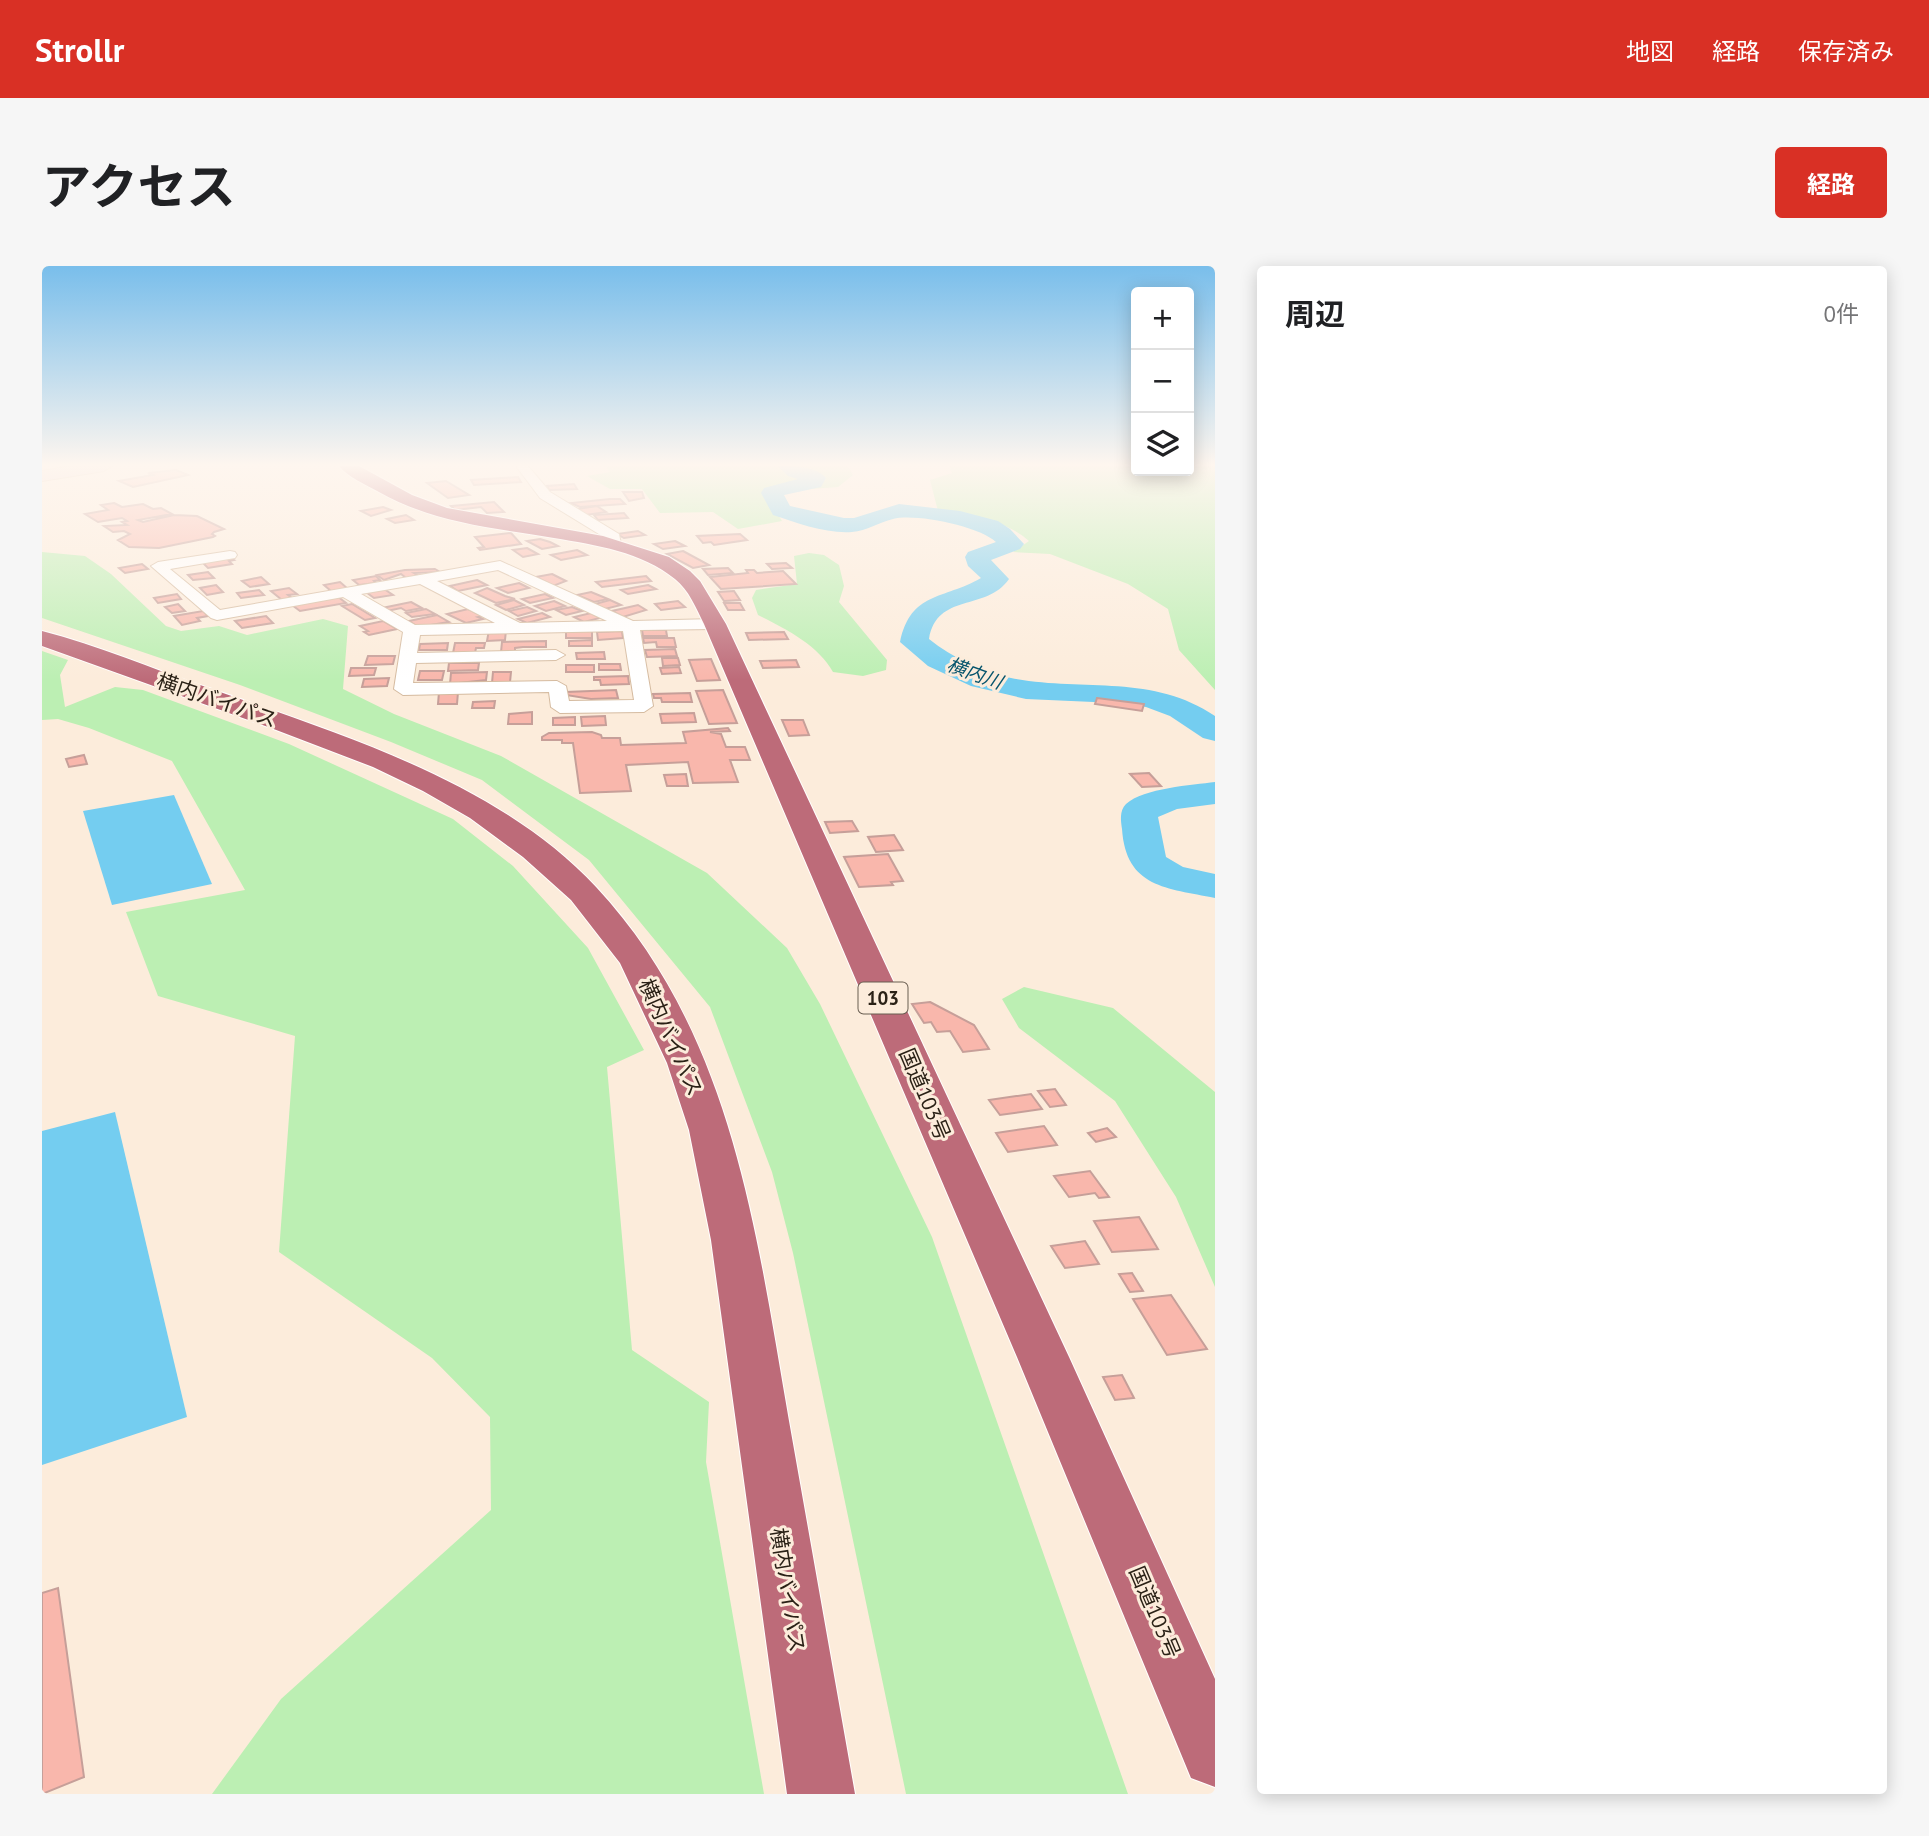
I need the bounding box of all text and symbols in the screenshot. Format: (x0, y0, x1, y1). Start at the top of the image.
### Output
text: Strollr (35, 28, 124, 71)
text: 地図 (1626, 36, 1674, 67)
text: 経路 (1712, 36, 1760, 67)
text: 保存済み (1798, 36, 1894, 67)
button: 経路 (1775, 147, 1887, 218)
text: アクセス (42, 154, 236, 218)
map controls (1131, 287, 1194, 476)
button: + (1131, 287, 1194, 350)
text: 周辺 (1285, 294, 1345, 333)
text: 0件 (1823, 299, 1859, 328)
button: − (1131, 350, 1194, 413)
button: layers (1131, 413, 1194, 476)
water label: 横内川 (944, 652, 1008, 695)
street label: 横内バイパス (153, 667, 281, 733)
street label: 横内バイパス (633, 974, 709, 1100)
road number: 103 (858, 982, 908, 1014)
street label: 国道103号 (894, 1044, 956, 1144)
street label: 横内バイパス (765, 1526, 811, 1654)
street label: 国道103号 (1124, 1562, 1186, 1662)

